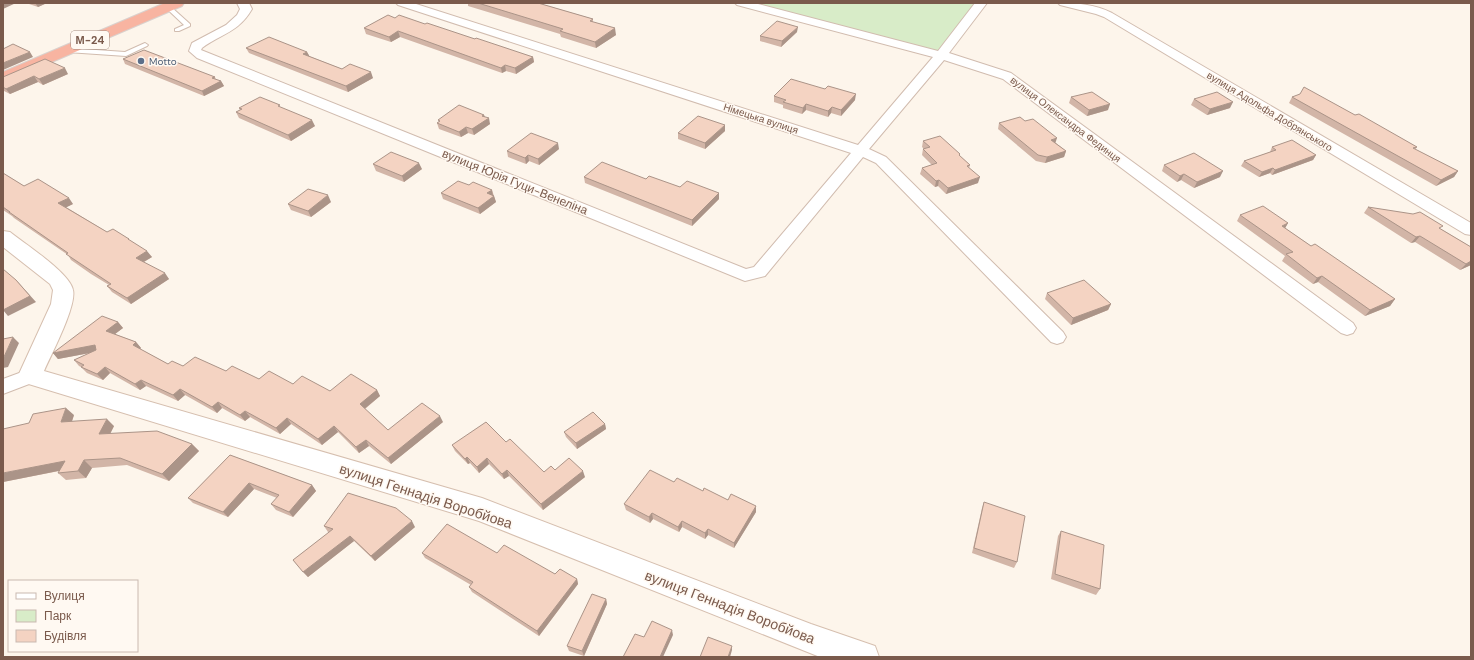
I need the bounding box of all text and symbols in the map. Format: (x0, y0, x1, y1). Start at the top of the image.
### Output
road number: М-24 (71, 31, 109, 49)
place label: Motto (149, 55, 177, 68)
marker: Motto (136, 56, 146, 66)
street label: вулиця Адольфа Добрянського (1205, 69, 1335, 154)
street label: вулиця Олександра Фединця (1008, 73, 1124, 165)
street label: Німецька вулиця (722, 100, 800, 137)
street label: вулиця Юрія Гуци-Венеліна (440, 145, 590, 219)
street label: вулиця Геннадія Воробйова (337, 460, 515, 533)
street label: вулиця Геннадія Воробйова (642, 566, 818, 648)
legend (8, 580, 138, 652)
text: Вулиця (44, 588, 85, 604)
text: Парк (44, 608, 72, 624)
text: Будівля (44, 628, 86, 644)

